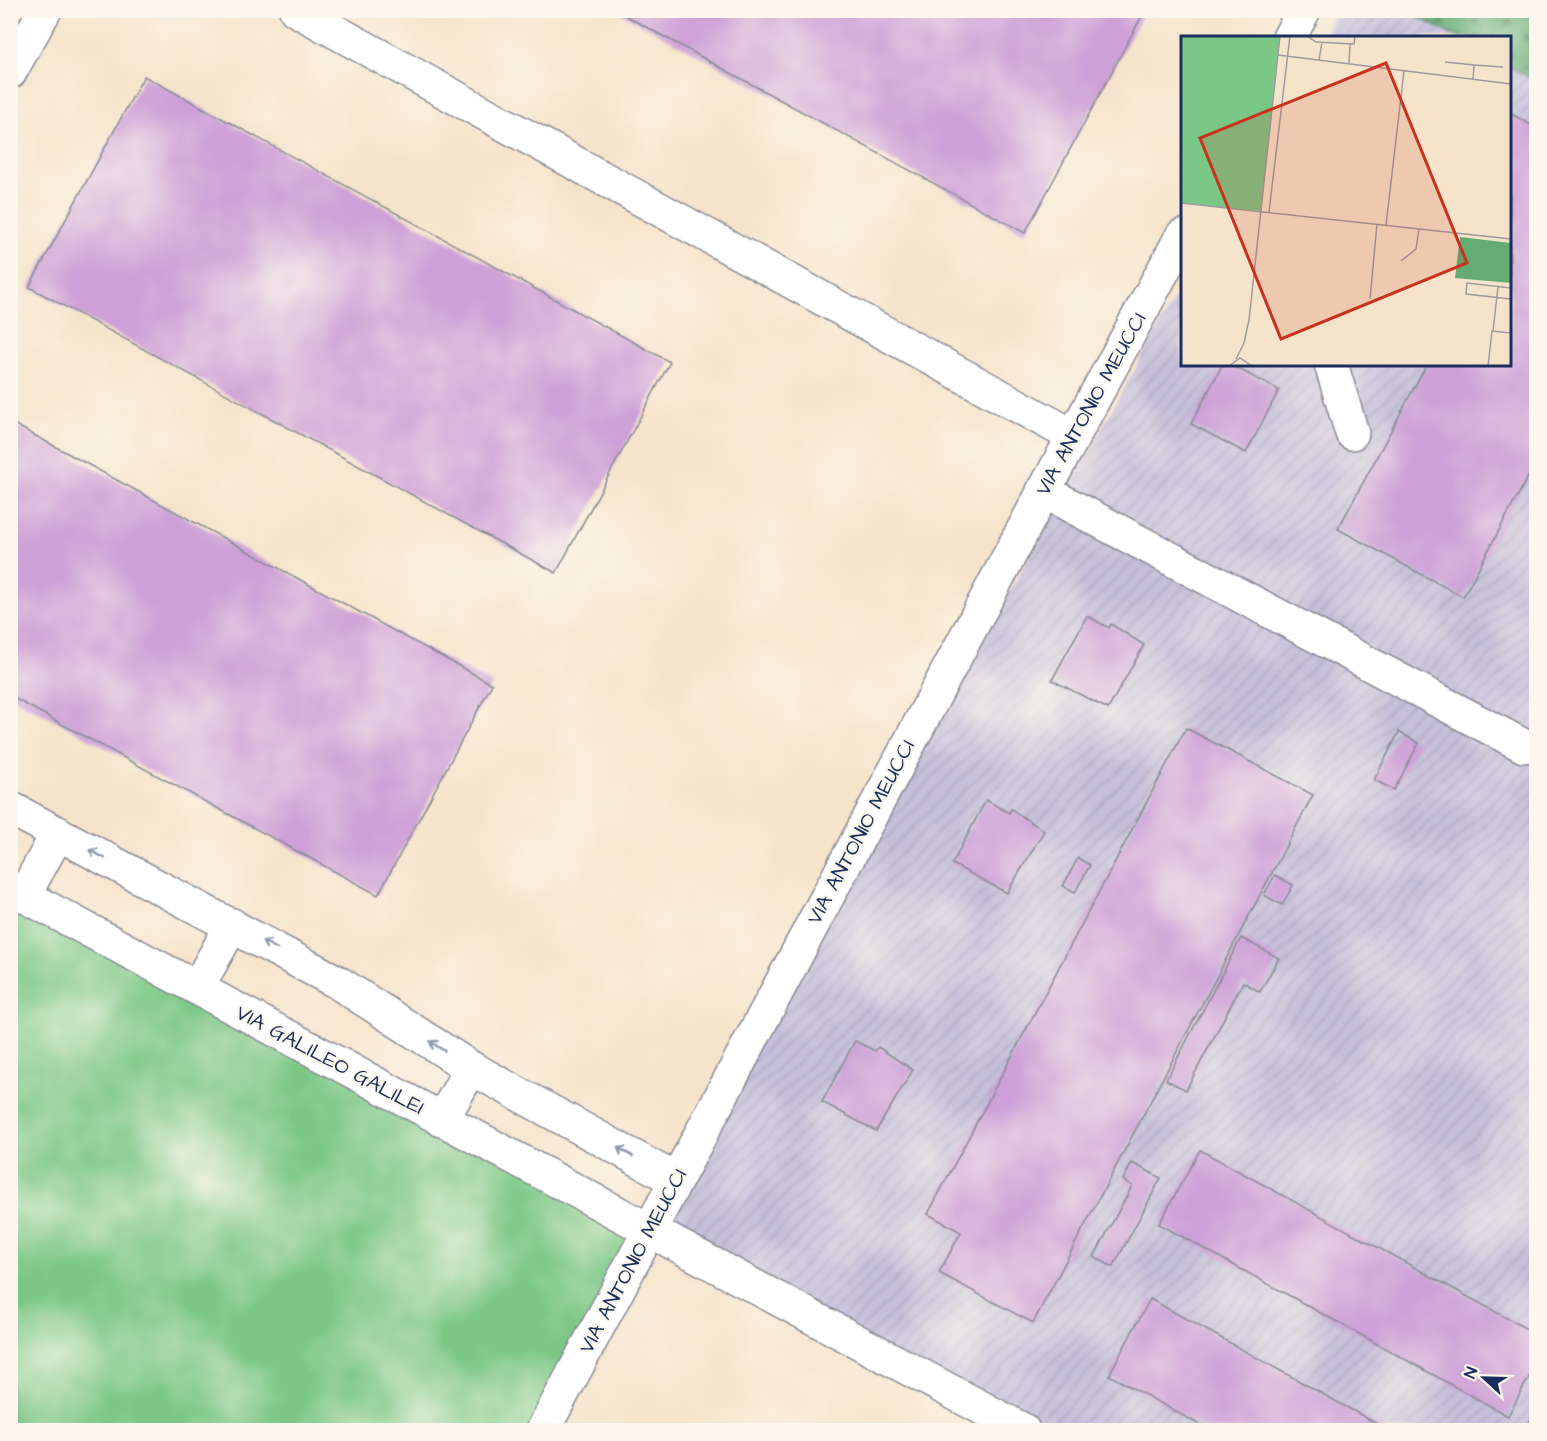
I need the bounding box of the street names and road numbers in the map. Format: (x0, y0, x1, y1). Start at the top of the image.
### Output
street label: VIA ANTONIO MEUCCI (1029, 307, 1153, 501)
street label: VIA ANTONIO MEUCCI (800, 735, 922, 929)
street label: VIA GALILEO GALILEI (231, 998, 429, 1122)
street label: VIA ANTONIO MEUCCI (572, 1164, 694, 1358)

